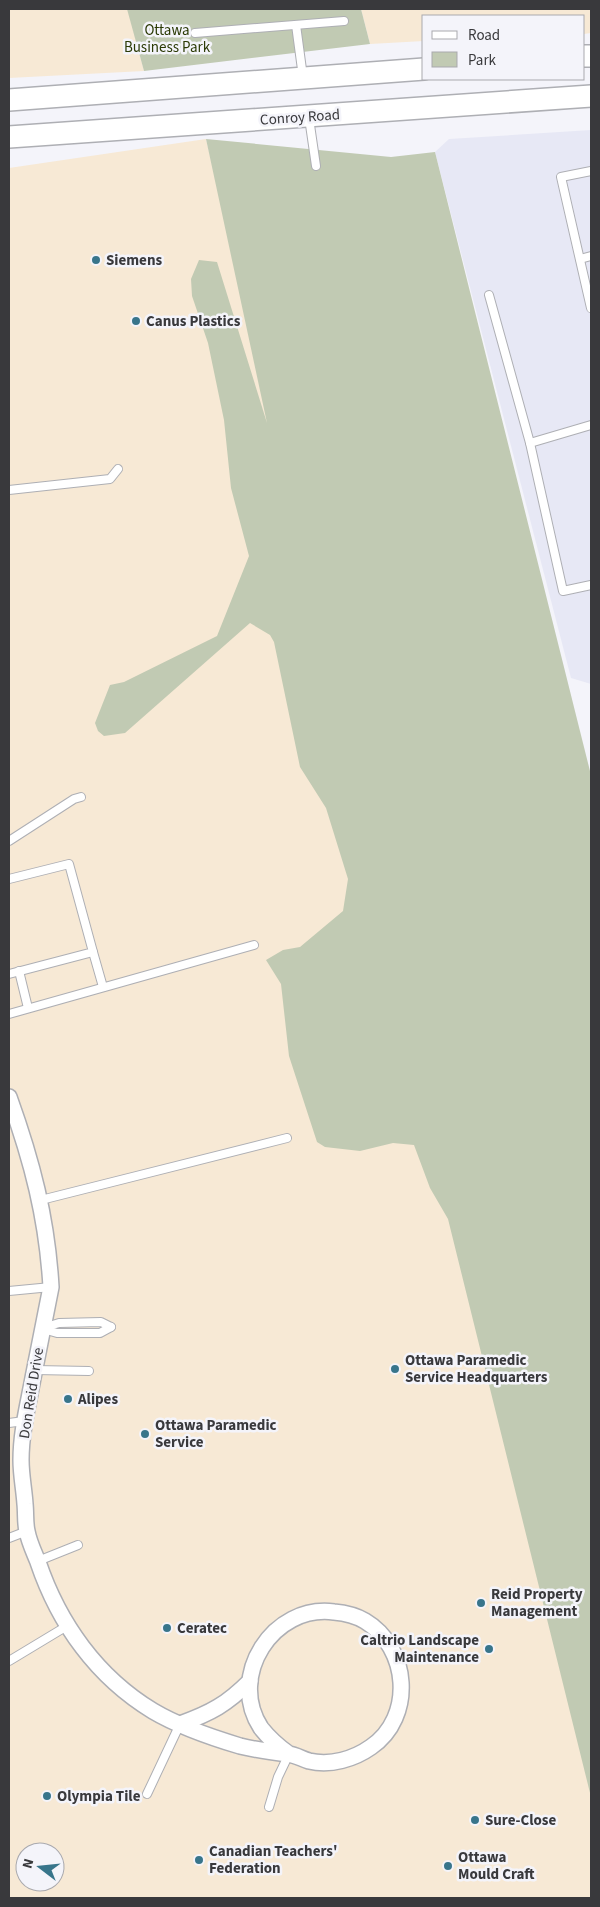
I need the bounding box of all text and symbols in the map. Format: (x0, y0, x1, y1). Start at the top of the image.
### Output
legend (422, 15, 585, 80)
park label: Ottawa Business Park (124, 20, 211, 58)
text: Road (468, 25, 500, 46)
text: Park (468, 50, 497, 71)
street label: Conroy Road (259, 104, 341, 131)
place label: Siemens (106, 250, 162, 271)
marker: Siemens (90, 254, 102, 266)
place label: Canus Plastics (146, 311, 241, 332)
marker: Canus Plastics (130, 315, 142, 327)
street label: Don Reid Drive (14, 1346, 49, 1440)
place label: Ottawa Paramedic Service Headquarters (405, 1350, 548, 1388)
marker: Ottawa Paramedic Service Headquarters (389, 1363, 401, 1375)
place label: Alipes (77, 1389, 118, 1410)
marker: Alipes (62, 1393, 74, 1405)
place label: Ottawa Paramedic Service (155, 1415, 277, 1453)
marker: Ottawa Paramedic Service (139, 1428, 151, 1440)
place label: Reid Property Management (491, 1584, 583, 1622)
marker: Reid Property Management (475, 1597, 487, 1609)
place label: Ceratec (177, 1618, 227, 1639)
marker: Ceratec (161, 1622, 173, 1634)
place label: Caltrio Landscape Maintenance (360, 1630, 479, 1668)
marker: Caltrio Landscape Maintenance (483, 1643, 495, 1655)
place label: Olympia Tile (57, 1786, 141, 1807)
marker: Olympia Tile (41, 1790, 53, 1802)
place label: Sure-Close (485, 1810, 556, 1831)
marker: Sure-Close (469, 1814, 481, 1826)
place label: Canadian Teachers' Federation (209, 1841, 337, 1879)
north arrow (15, 1842, 65, 1892)
place label: Ottawa Mould Craft (458, 1847, 535, 1885)
marker: Canadian Teachers' Federation (193, 1854, 205, 1866)
text: N (18, 1856, 39, 1871)
marker: Ottawa Mould Craft (442, 1860, 454, 1872)

